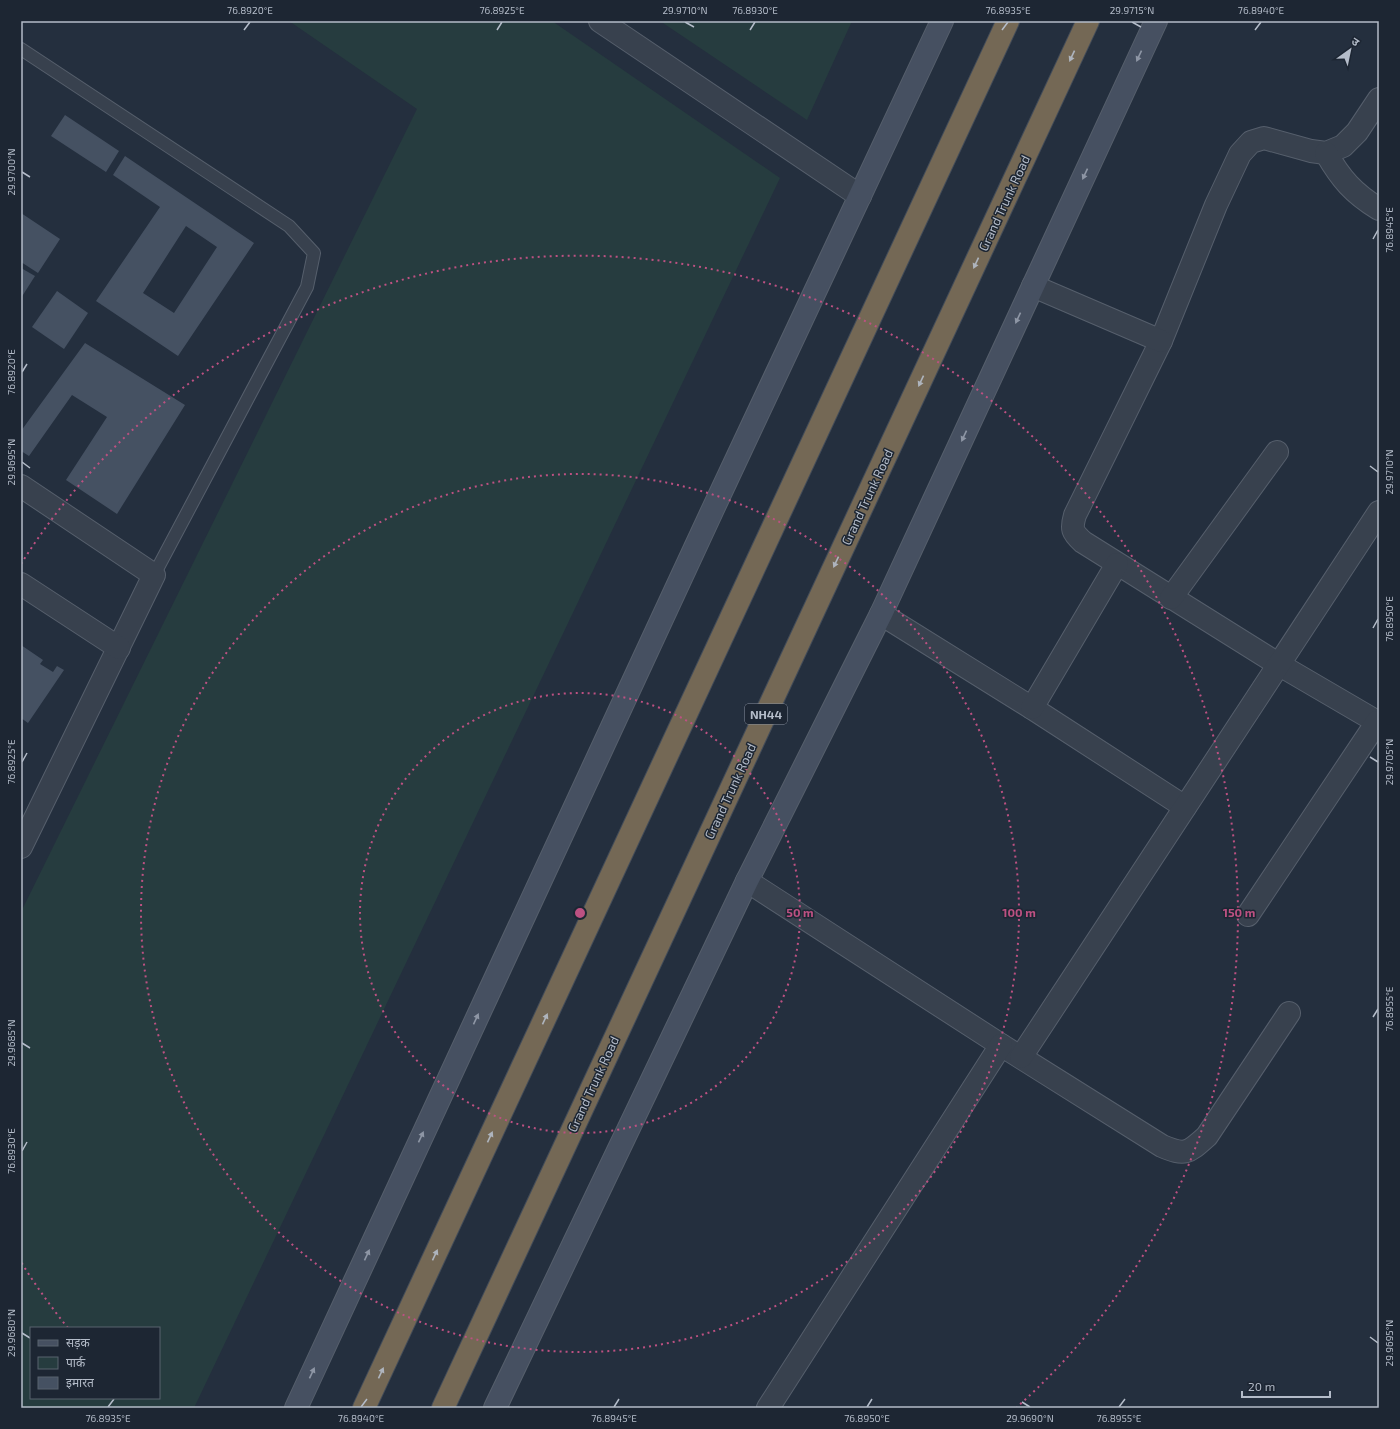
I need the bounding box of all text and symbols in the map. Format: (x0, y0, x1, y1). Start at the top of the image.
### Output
text: 76.8920°E (227, 4, 273, 16)
text: 76.8925°E (479, 4, 525, 16)
text: 29.9710°N (662, 4, 708, 16)
text: 76.8930°E (732, 4, 778, 16)
text: 76.8935°E (985, 4, 1031, 16)
text: 29.9715°N (1110, 4, 1154, 16)
text: 76.8940°E (1238, 4, 1285, 16)
north arrow (1330, 30, 1370, 70)
text: उ (1349, 34, 1362, 49)
one-way arrow (1069, 51, 1075, 62)
one-way arrow (1136, 51, 1142, 62)
text: 29.9700°N (5, 148, 17, 196)
street label: Grand Trunk Road (975, 153, 1033, 253)
one-way arrow (1082, 169, 1088, 180)
text: 76.8945°E (1383, 207, 1395, 253)
one-way arrow (973, 257, 979, 269)
one-way arrow (1015, 312, 1021, 323)
text: 76.8920°E (5, 349, 17, 395)
one-way arrow (918, 375, 924, 387)
one-way arrow (961, 430, 967, 441)
text: 29.9695°N (5, 439, 17, 485)
street label: Grand Trunk Road (838, 447, 896, 547)
text: 29.9710°N (1383, 449, 1395, 495)
one-way arrow (833, 557, 839, 568)
text: 76.8950°E (1383, 596, 1395, 642)
road number: NH44 (745, 704, 787, 724)
text: 76.8925°E (5, 739, 17, 785)
text: 29.9705°N (1383, 739, 1395, 785)
street label: Grand Trunk Road (701, 741, 759, 841)
text: 50 m (786, 905, 814, 919)
text: 100 m (1002, 905, 1036, 919)
text: 150 m (1223, 905, 1255, 919)
centre of rings (573, 906, 587, 920)
text: 76.8955°E (1383, 986, 1395, 1031)
one-way arrow (473, 1013, 479, 1025)
one-way arrow (542, 1013, 548, 1024)
text: 29.9685°N (5, 1019, 17, 1067)
street label: Grand Trunk Road (564, 1034, 622, 1134)
text: 76.8930°E (5, 1128, 17, 1174)
one-way arrow (418, 1131, 424, 1142)
one-way arrow (487, 1131, 493, 1142)
one-way arrow (364, 1249, 370, 1260)
one-way arrow (432, 1249, 438, 1260)
text: 29.9680°N (5, 1309, 17, 1357)
text: 29.9695°N (1383, 1320, 1395, 1366)
legend (30, 1327, 160, 1399)
text: सड़क (66, 1335, 91, 1350)
text: पार्क (66, 1355, 86, 1369)
one-way arrow (309, 1367, 315, 1378)
one-way arrow (378, 1367, 384, 1378)
scale bar (1242, 1373, 1330, 1399)
text: इमारत (66, 1375, 95, 1390)
text: 20 m (1248, 1379, 1275, 1393)
text: 76.8935°E (85, 1412, 131, 1424)
text: 76.8940°E (338, 1412, 385, 1424)
text: 76.8945°E (591, 1412, 637, 1424)
text: 76.8950°E (844, 1412, 890, 1424)
text: 29.9690°N (1006, 1412, 1054, 1424)
text: 76.8955°E (1097, 1412, 1142, 1424)

